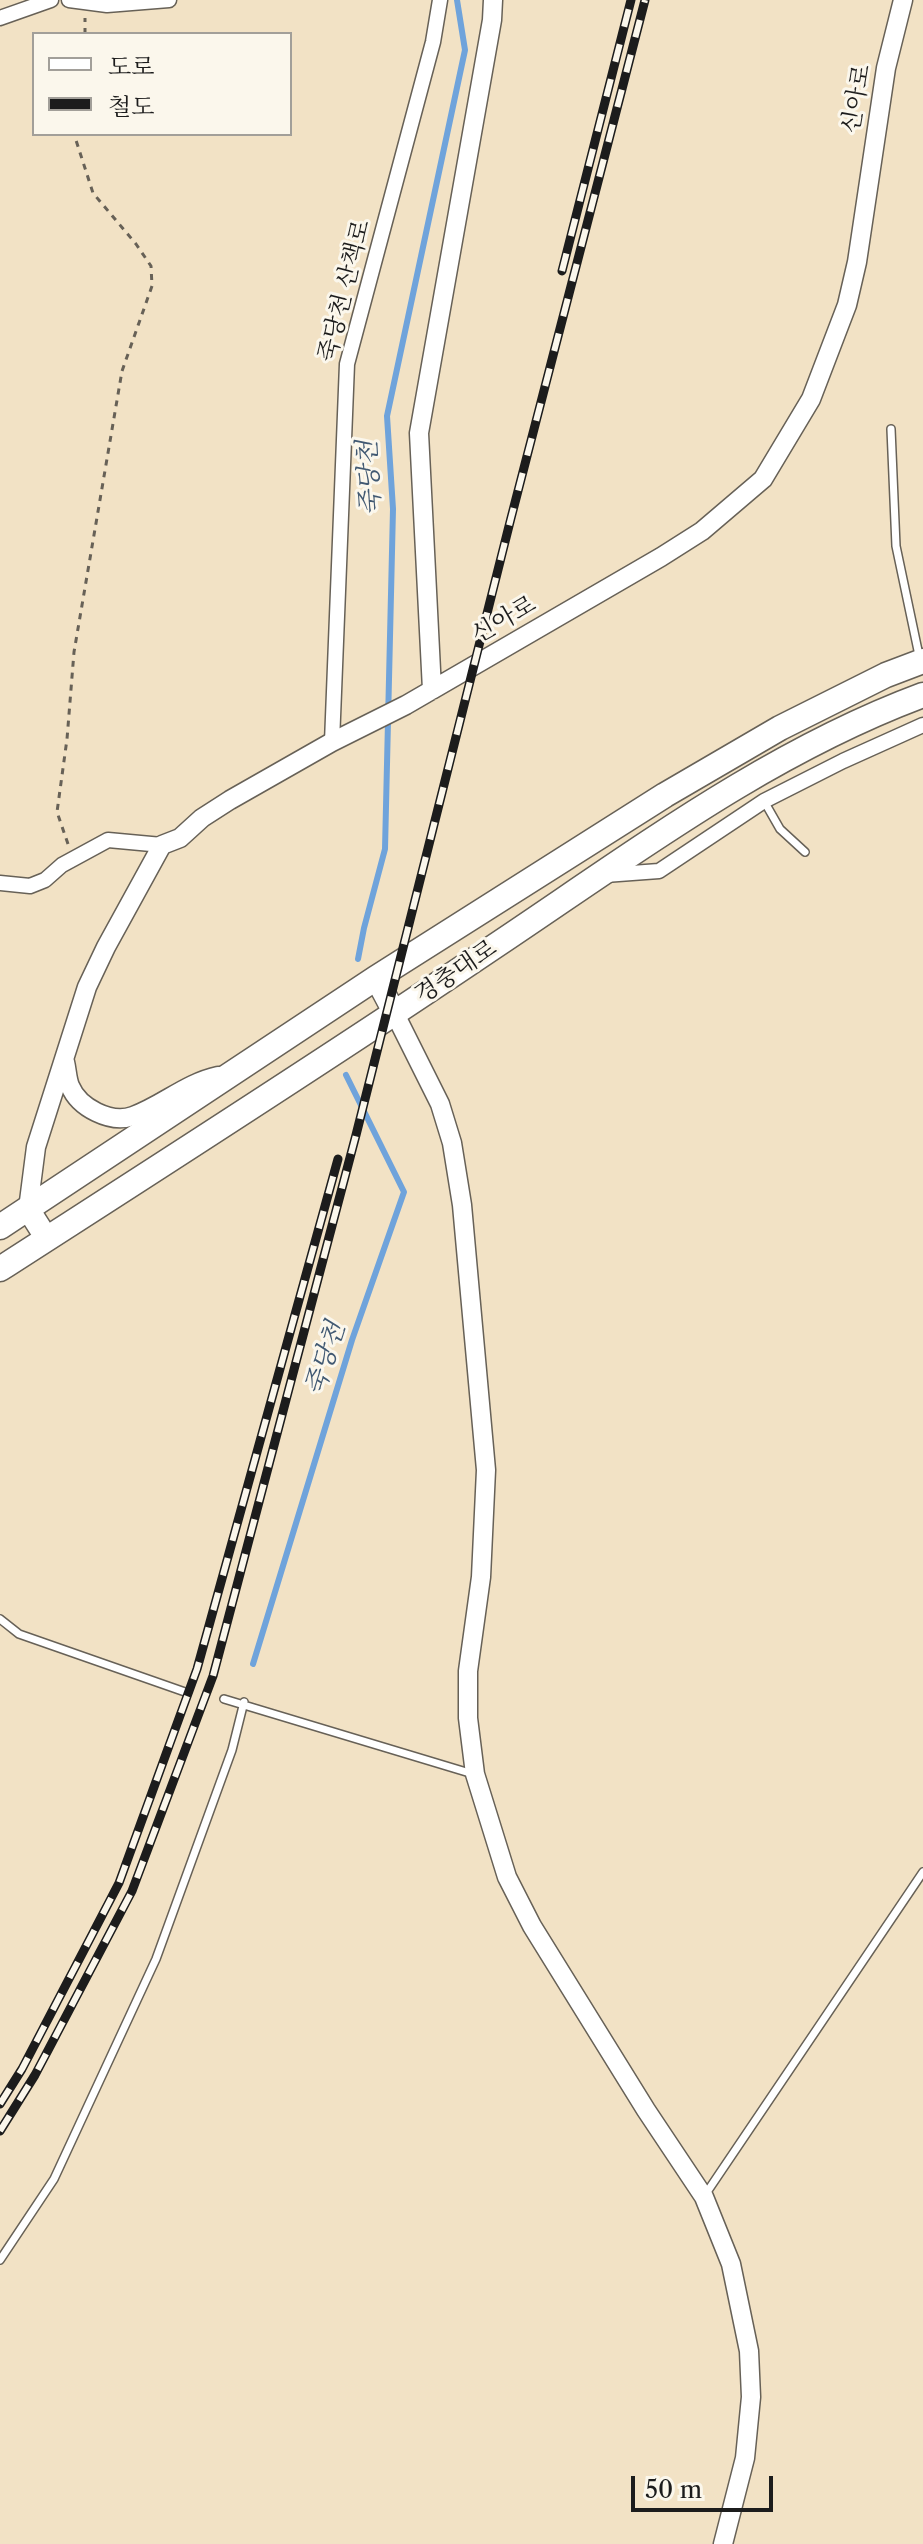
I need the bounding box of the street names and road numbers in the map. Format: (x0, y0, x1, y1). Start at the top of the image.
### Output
street label: 신아로 (837, 62, 877, 136)
street label: 죽당천 산책로 (313, 217, 377, 365)
street label: 신아로 (467, 590, 541, 650)
street label: 경충대로 (410, 934, 502, 1010)

